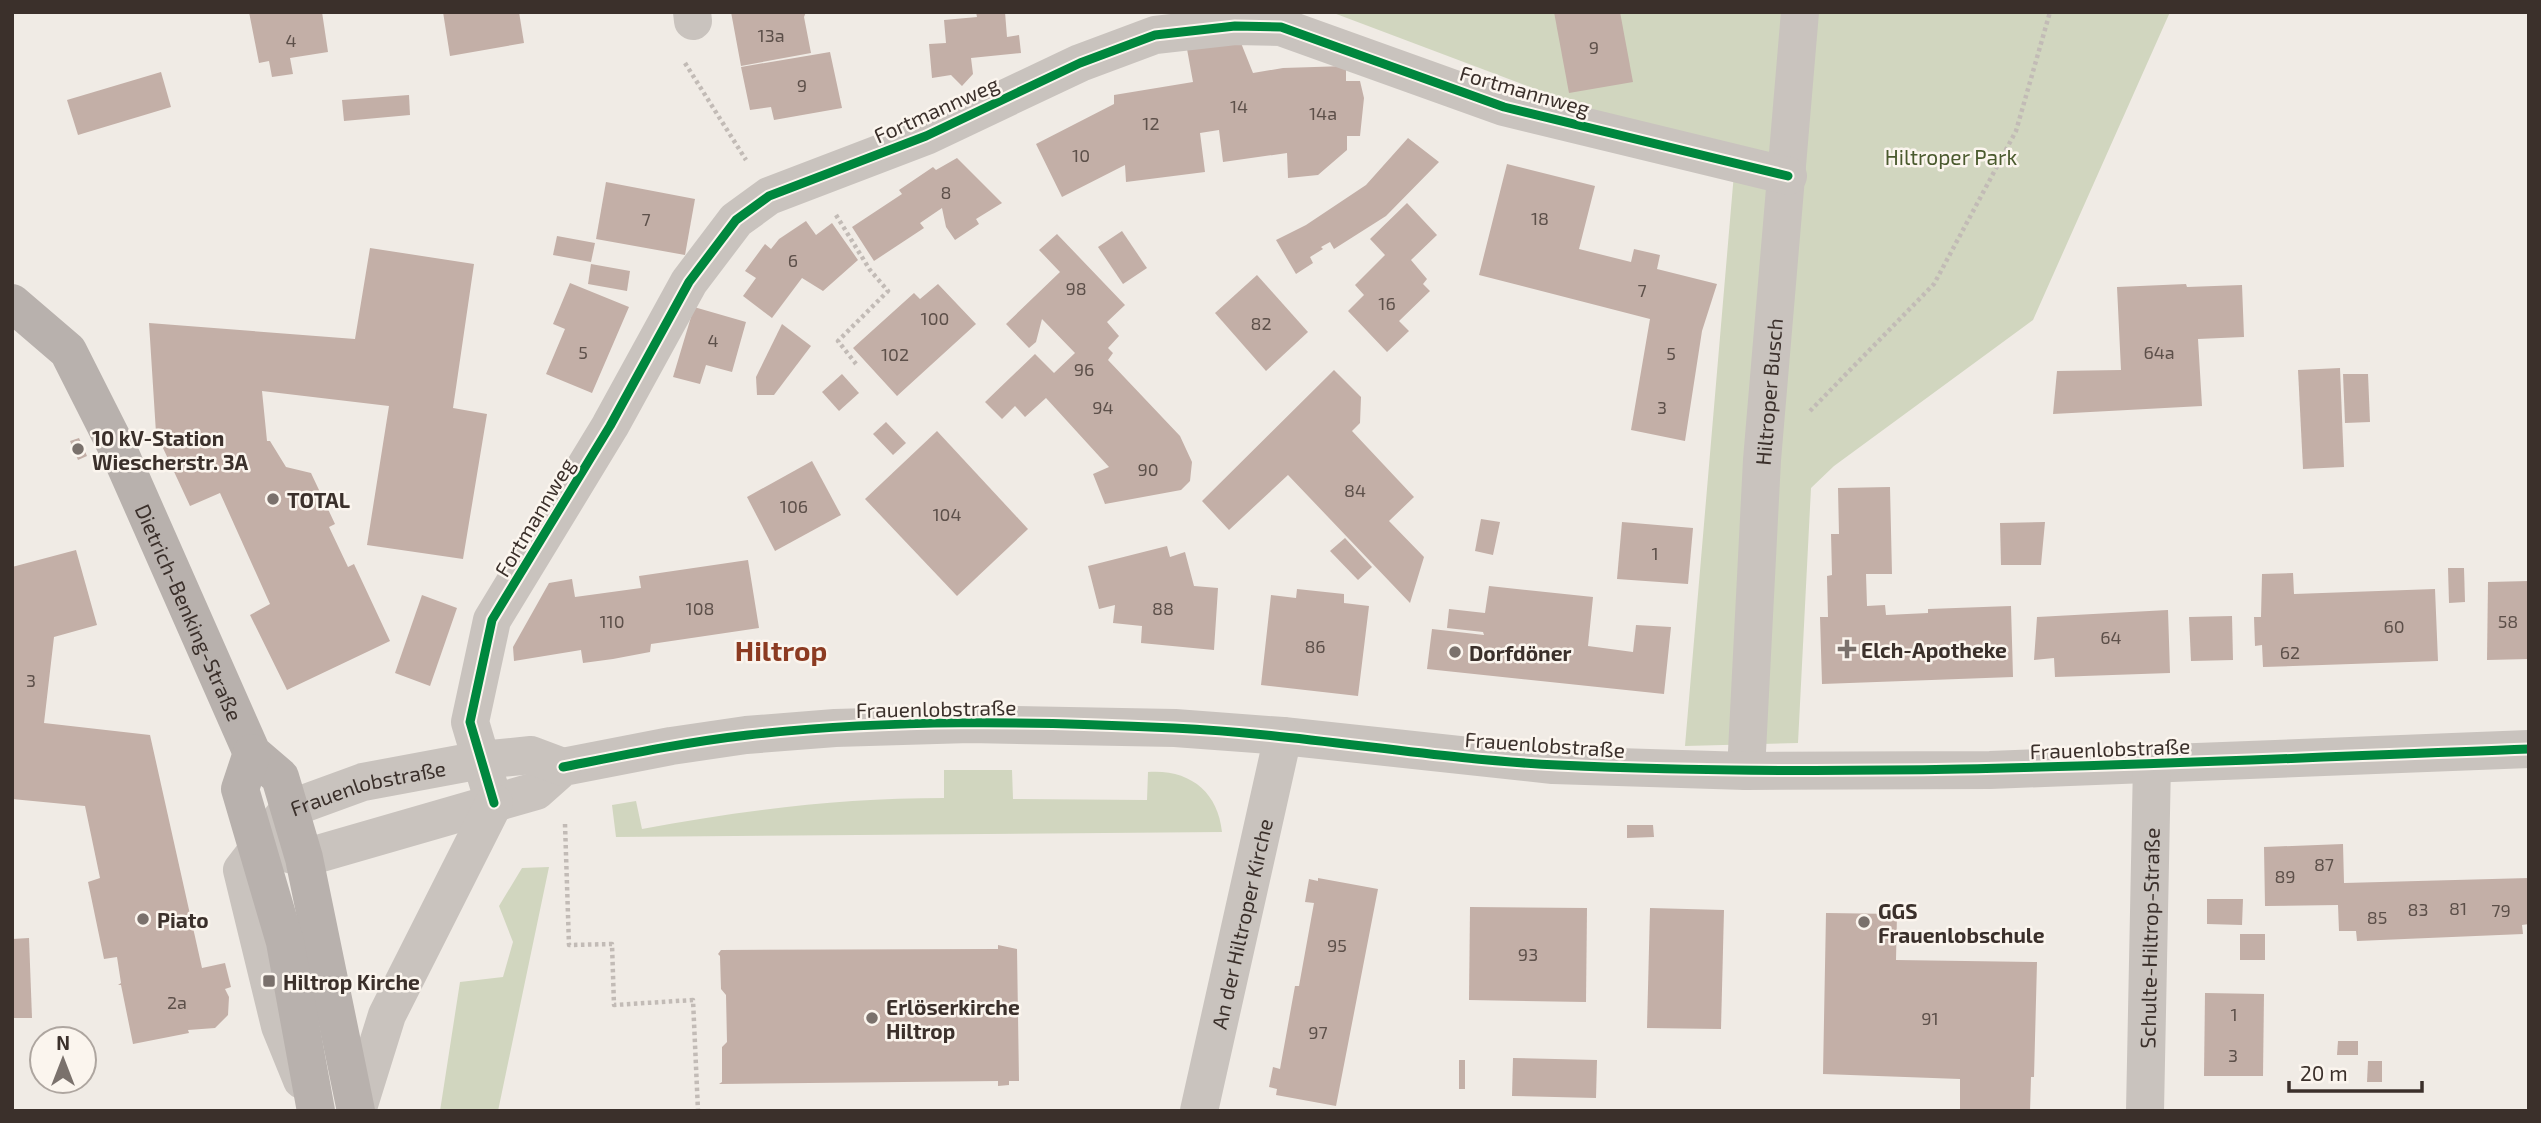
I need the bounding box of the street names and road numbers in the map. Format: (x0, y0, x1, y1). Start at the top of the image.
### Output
street label: Fortmannweg (1457, 60, 1593, 121)
street label: Fortmannweg (870, 70, 1002, 148)
street label: Hiltroper Busch (1749, 317, 1786, 466)
street label: Fortmannweg (489, 453, 579, 581)
street label: Dietrich-Benking-Straße (131, 500, 249, 725)
street label: Frauenlobstraße (856, 694, 1016, 722)
street label: Frauenlobstraße (1464, 726, 1626, 762)
street label: Frauenlobstraße (2029, 733, 2191, 763)
street label: Frauenlobstraße (286, 754, 448, 820)
street label: An der Hiltroper Kirche (1205, 816, 1277, 1031)
street label: Schulte-Hiltrop-Straße (2134, 827, 2163, 1049)

